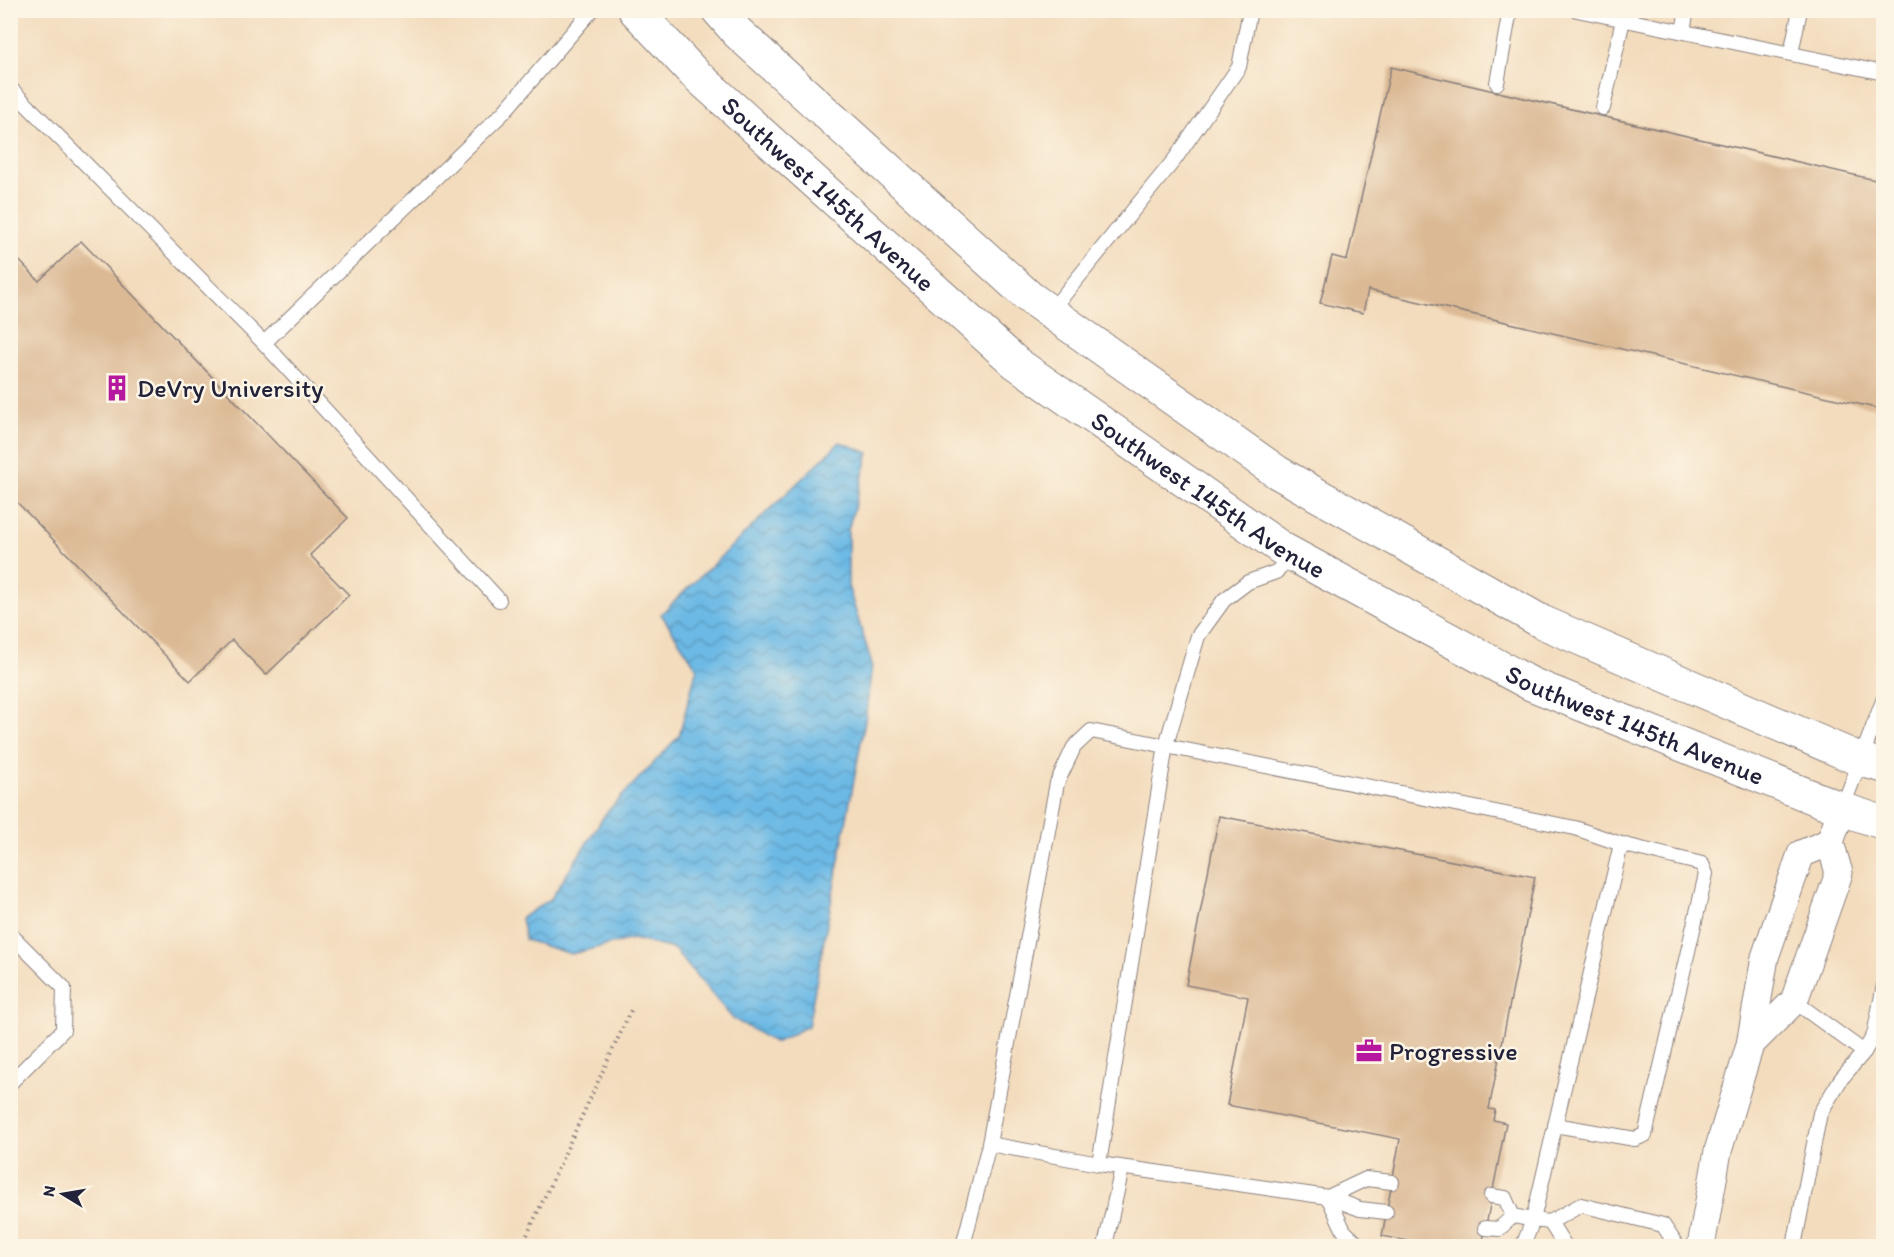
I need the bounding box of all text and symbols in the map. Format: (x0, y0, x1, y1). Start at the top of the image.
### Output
street label: Southwest 145th Avenue (715, 90, 942, 298)
place label: DeVry University (137, 372, 323, 404)
building icon: DeVry University (102, 373, 132, 403)
street label: Southwest 145th Avenue (1085, 404, 1331, 585)
street label: Southwest 145th Avenue (1500, 657, 1769, 792)
place label: Progressive (1389, 1035, 1518, 1067)
office icon: Progressive (1354, 1036, 1384, 1066)
north arrow (33, 1164, 93, 1224)
text: N (38, 1184, 59, 1198)

